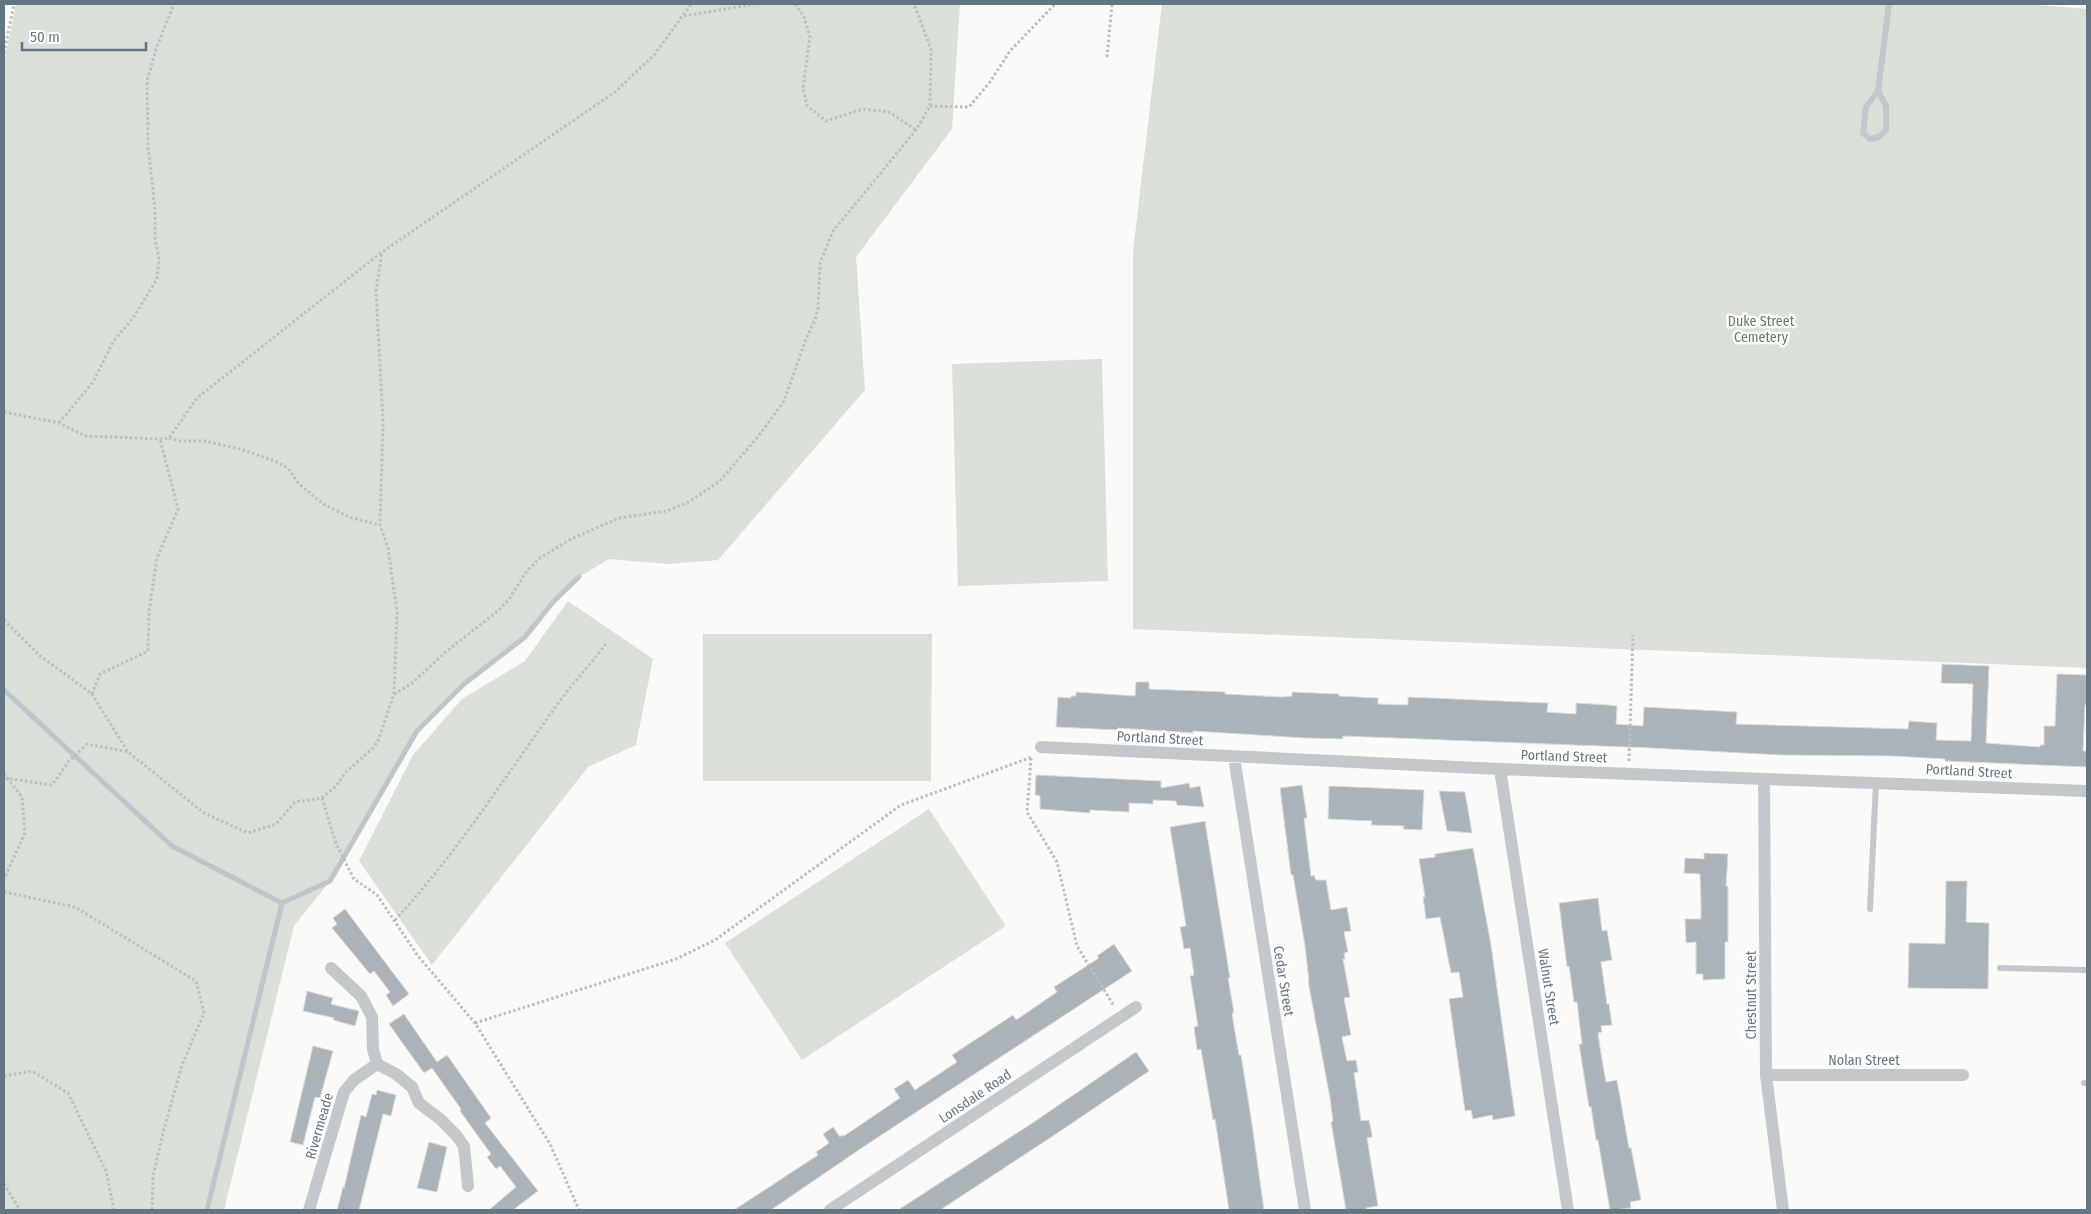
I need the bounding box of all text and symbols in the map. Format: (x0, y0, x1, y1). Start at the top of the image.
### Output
scale bar (22, 20, 146, 52)
text: 50 m (30, 28, 60, 46)
park label: Duke Street Cemetery (1728, 313, 1795, 346)
street label: Portland Street (1116, 728, 1204, 749)
street label: Portland Street (1520, 746, 1608, 767)
street label: Portland Street (1925, 761, 2013, 782)
street label: Cedar Street (1270, 945, 1297, 1018)
street label: Walnut Street (1534, 947, 1563, 1027)
street label: Chestnut Street (1743, 950, 1760, 1039)
street label: Nolan Street (1828, 1052, 1900, 1069)
street label: Lonsdale Road (936, 1066, 1015, 1127)
street label: Rivermeade (302, 1091, 337, 1161)

